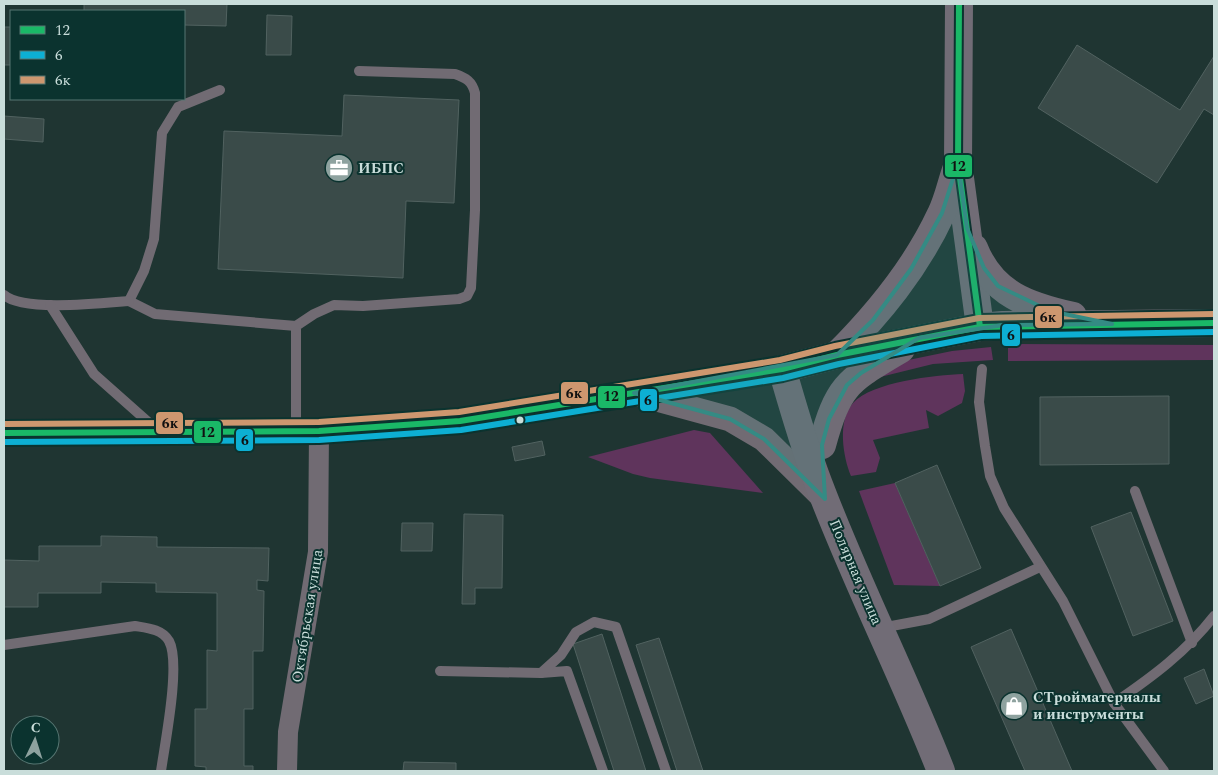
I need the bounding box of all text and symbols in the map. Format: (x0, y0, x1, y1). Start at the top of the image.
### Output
legend (10, 10, 185, 100)
text: 12 (55, 19, 70, 42)
text: 6 (55, 44, 63, 67)
text: 6к (55, 69, 71, 92)
office icon: ИБПС (324, 153, 354, 183)
line badge: 12 (944, 154, 973, 178)
text: 12 (950, 156, 966, 177)
place label: ИБПС (358, 157, 404, 180)
line badge: 6к (1034, 305, 1063, 329)
text: 6к (1040, 307, 1057, 328)
line badge: 6 (1001, 323, 1021, 347)
text: 6 (1007, 325, 1015, 346)
line badge: 6к (560, 381, 589, 405)
text: 6к (566, 383, 583, 404)
line badge: 12 (597, 385, 626, 409)
text: 12 (603, 386, 619, 407)
line badge: 6 (639, 388, 658, 412)
text: 6 (644, 390, 652, 411)
line badge: 6к (155, 411, 184, 435)
text: 6к (162, 413, 179, 434)
unlabelled marker (515, 415, 525, 425)
line badge: 12 (193, 420, 222, 444)
text: 12 (199, 422, 215, 443)
line badge: 6 (235, 428, 254, 452)
text: 6 (241, 430, 249, 451)
street label: Полярная улица (823, 516, 888, 629)
street label: Октябрьская улица (286, 547, 330, 684)
place label: СТройматериалы и инструменты (1033, 686, 1161, 726)
shop icon: СТройматериалы и инструменты (999, 691, 1029, 721)
north arrow (10, 715, 60, 765)
text: С (30, 717, 42, 738)

